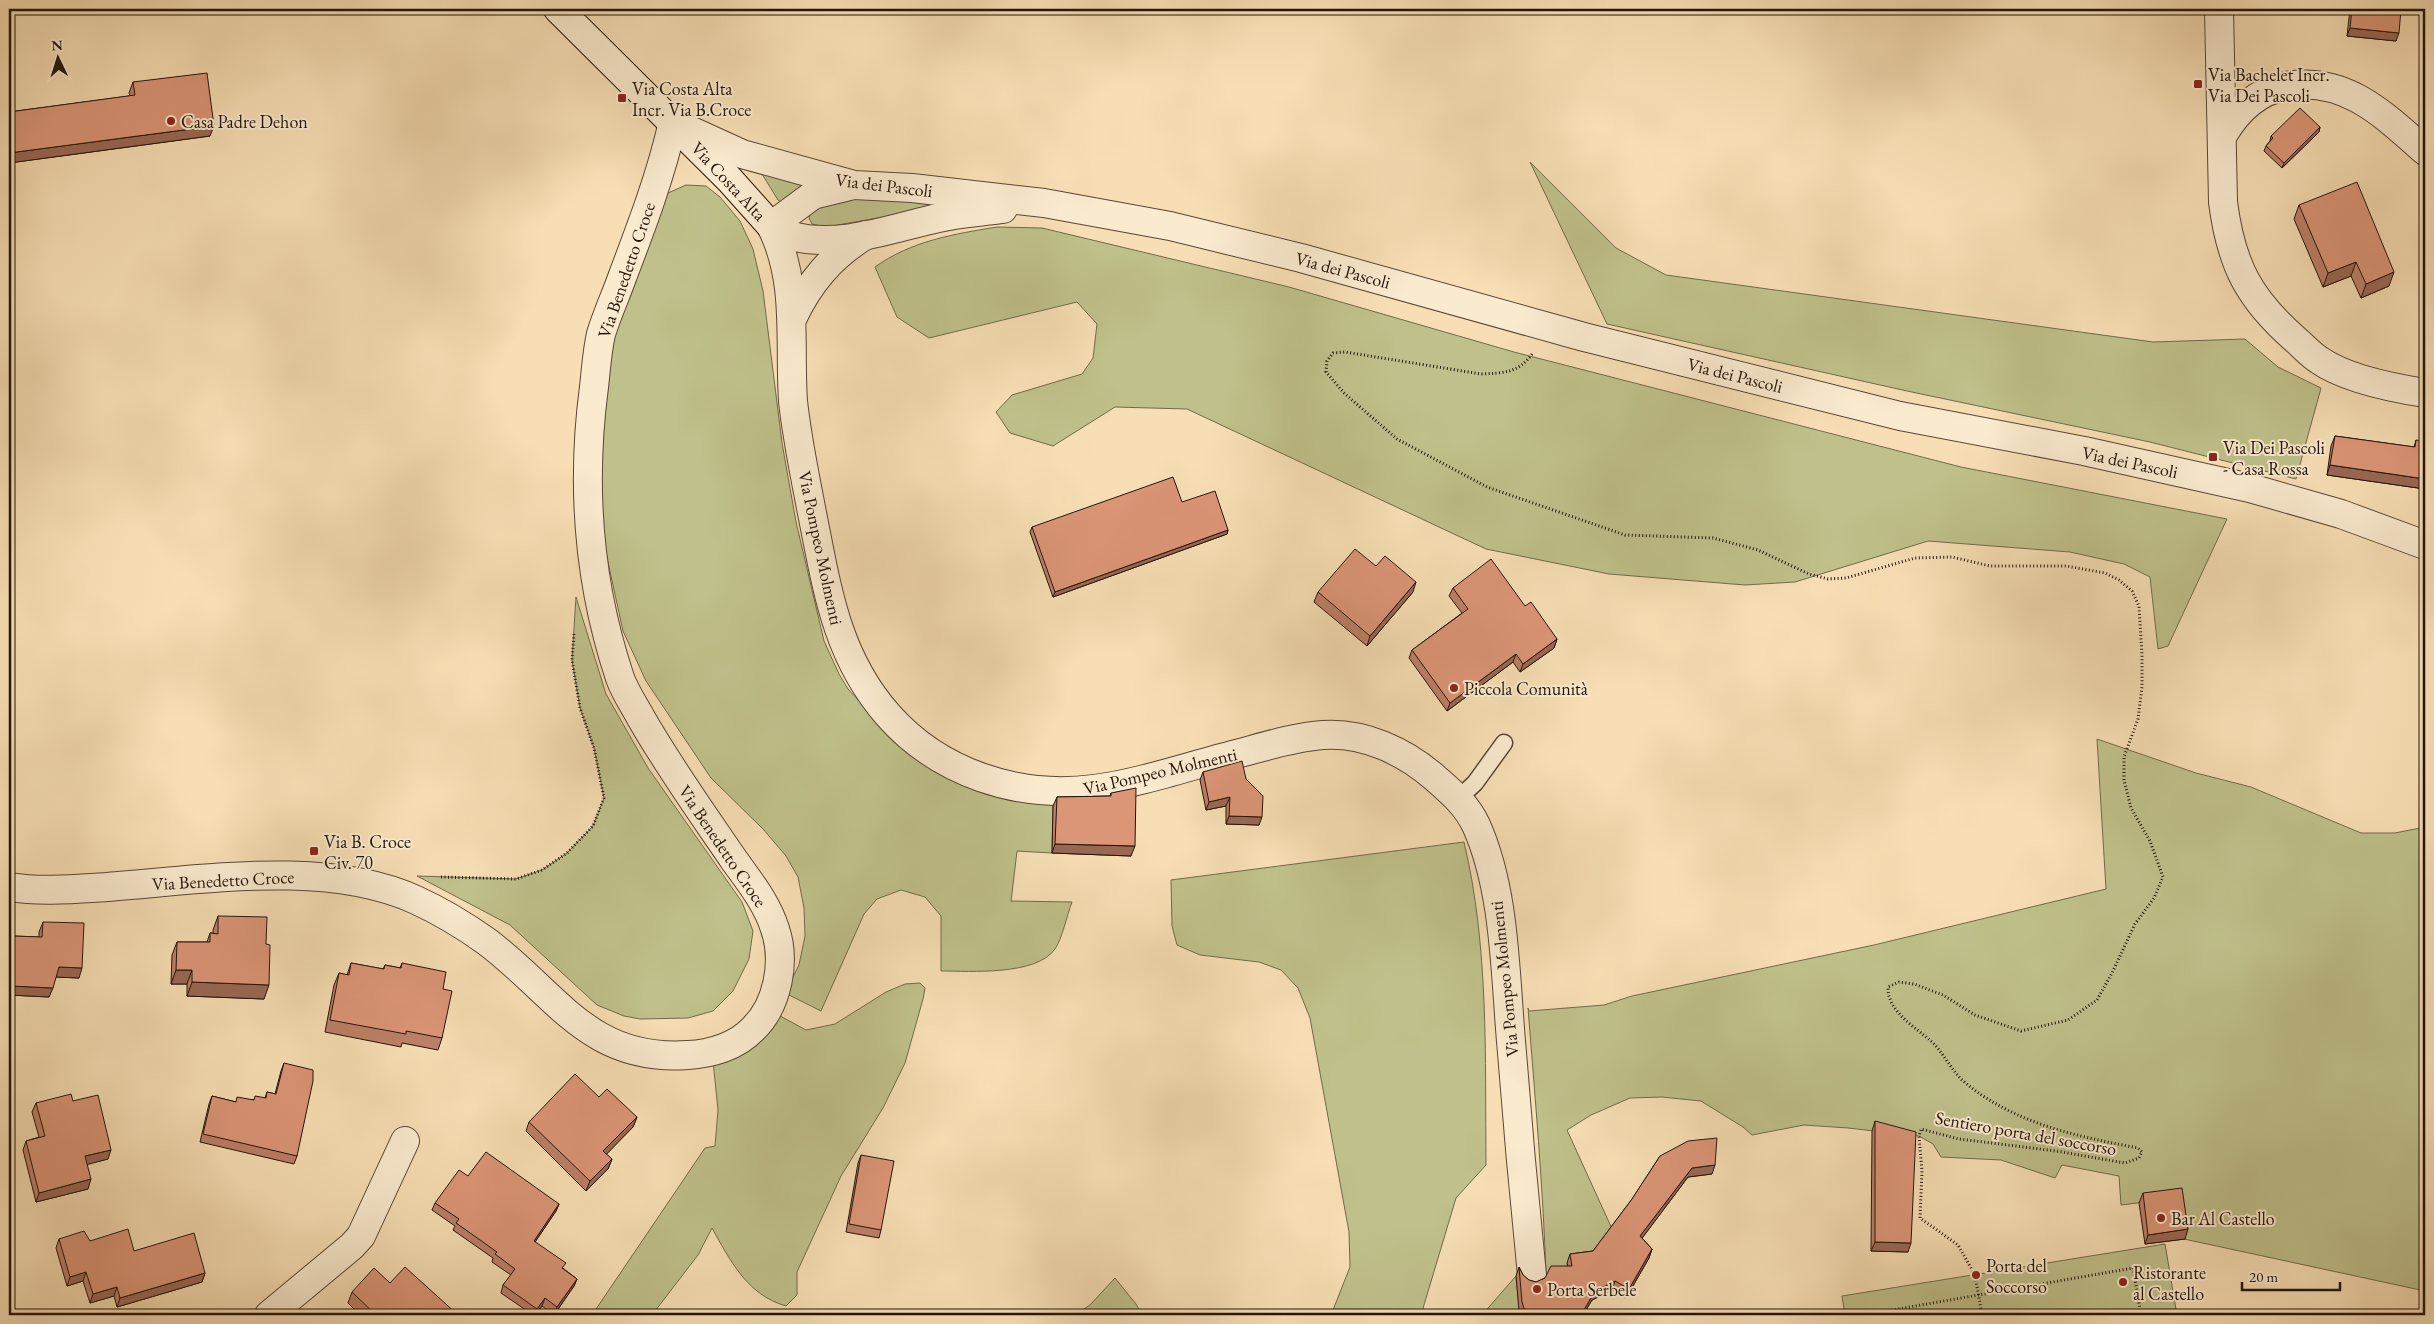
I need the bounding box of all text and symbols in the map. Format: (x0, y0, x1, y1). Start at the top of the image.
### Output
north arrow (32, 32, 82, 82)
text: N (51, 36, 64, 54)
place label: Via Bachelet Incr. Via Dei Pascoli (2208, 63, 2330, 107)
place label: Via Costa Alta Incr. Via B.Croce (632, 77, 751, 121)
marker: Via Bachelet Incr. Via Dei Pascoli (2192, 78, 2204, 90)
marker: Via Costa Alta Incr. Via B.Croce (616, 92, 628, 104)
place label: Casa Padre Dehon (181, 110, 308, 133)
marker: Casa Padre Dehon (165, 115, 177, 127)
street label: Via Costa Alta (686, 136, 772, 226)
street label: Via dei Pascoli (834, 168, 934, 202)
street label: Via Benedetto Croce (592, 199, 660, 341)
street label: Via dei Pascoli (1293, 246, 1394, 294)
street label: Via dei Pascoli (1685, 352, 1786, 398)
place label: Via Dei Pascoli - Casa Rossa (2223, 436, 2325, 480)
street label: Via dei Pascoli (2080, 441, 2181, 483)
marker: Via Dei Pascoli - Casa Rossa (2207, 451, 2219, 463)
street label: Via Pompeo Molmenti (793, 469, 849, 628)
place label: Piccola Comunità (1464, 677, 1589, 700)
marker: Piccola Comunità (1448, 682, 1460, 694)
street label: Via Pompeo Molmenti (1081, 742, 1240, 800)
street label: Via Benedetto Croce (674, 781, 772, 911)
place label: Via B. Croce Civ. 70 (324, 830, 411, 874)
marker: Via B. Croce Civ. 70 (308, 845, 320, 857)
street label: Via Benedetto Croce (151, 865, 295, 895)
street label: Via Pompeo Molmenti (1484, 899, 1524, 1058)
street label: Sentiero porta del soccorso (1934, 1106, 2118, 1160)
place label: Bar Al Castello (2171, 1207, 2275, 1230)
marker: Bar Al Castello (2155, 1212, 2167, 1224)
place label: Porta del Soccorso (1986, 1254, 2047, 1298)
scale bar (2242, 1259, 2339, 1291)
place label: Ristorante al Castello (2133, 1261, 2206, 1305)
text: 20 m (2249, 1267, 2278, 1286)
marker: Porta del Soccorso (1970, 1269, 1982, 1281)
marker: Ristorante al Castello (2117, 1276, 2129, 1288)
place label: Porta Serbele (1547, 1278, 1636, 1301)
marker: Porta Serbele (1531, 1283, 1543, 1295)

